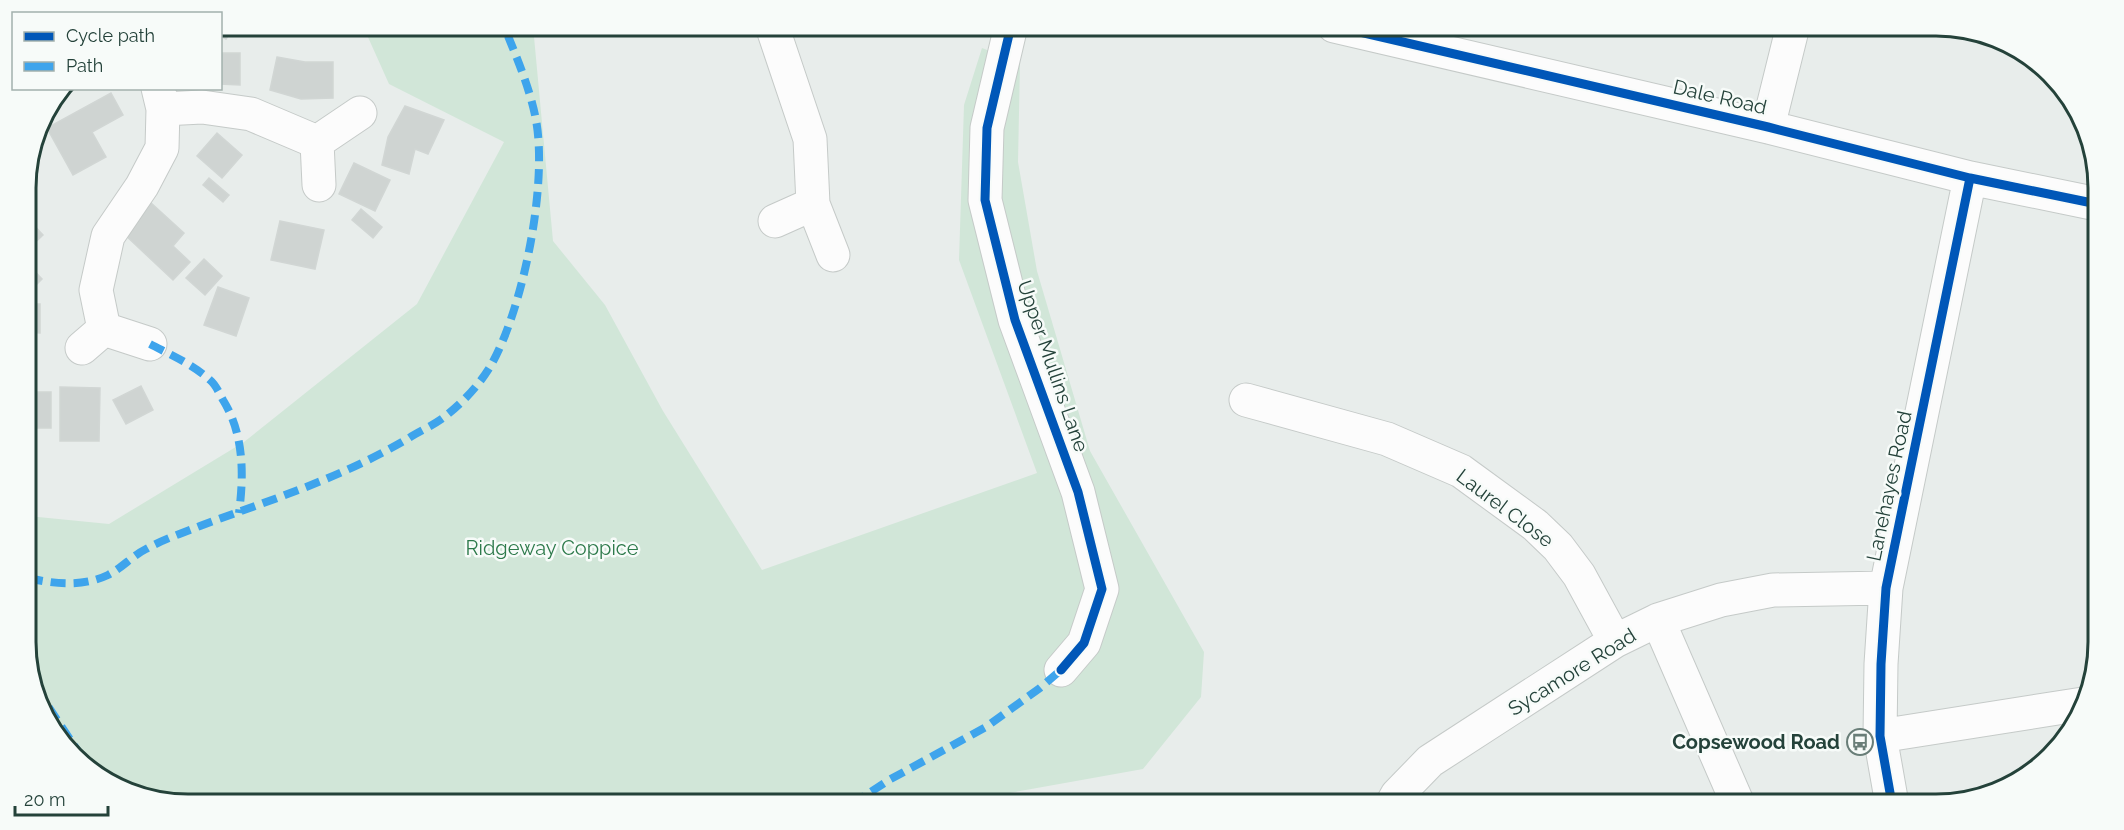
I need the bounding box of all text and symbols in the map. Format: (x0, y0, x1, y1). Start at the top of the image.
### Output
legend (12, 12, 222, 90)
text: Cycle path (66, 25, 155, 46)
text: Path (66, 55, 103, 76)
street label: Dale Road (1671, 75, 1769, 119)
street label: Upper Mullins Lane (1012, 277, 1094, 455)
street label: Lanehayes Road (1861, 409, 1917, 563)
street label: Laurel Close (1452, 464, 1558, 552)
park label: Ridgeway Coppice (466, 536, 639, 560)
street label: Sycamore Road (1504, 623, 1640, 721)
bus stop icon: Copsewood Road (1845, 727, 1875, 757)
place label: Copsewood Road (1672, 730, 1840, 754)
scale bar (15, 779, 108, 817)
text: 20 m (24, 789, 66, 810)

